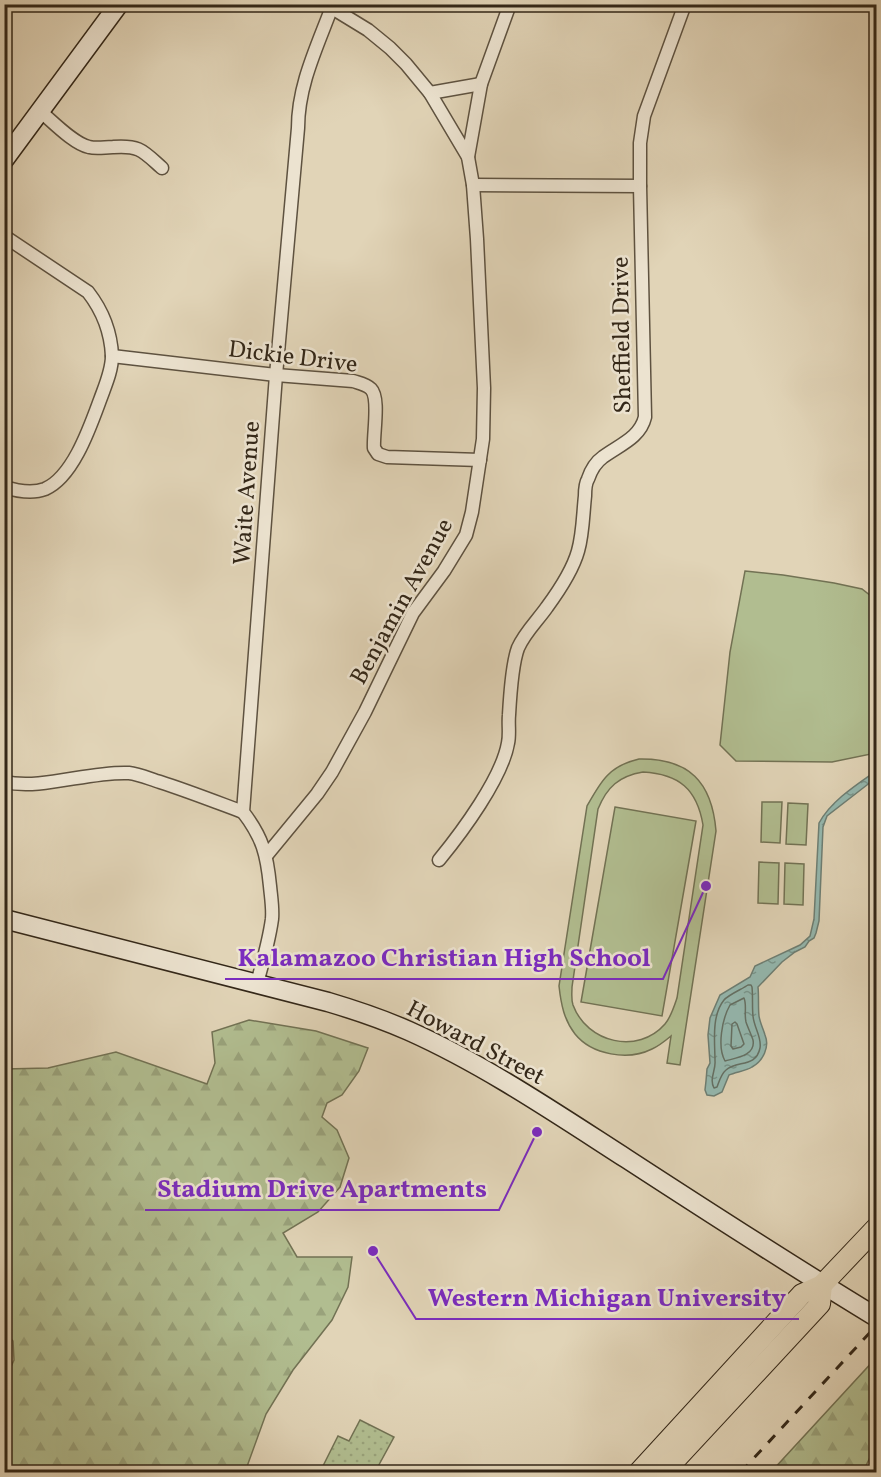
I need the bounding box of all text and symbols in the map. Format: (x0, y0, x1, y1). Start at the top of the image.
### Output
street label: Sheffield Drive (605, 256, 641, 414)
street label: Dickie Drive (226, 333, 359, 383)
street label: Waite Avenue (226, 420, 270, 566)
street label: Benjamin Avenue (343, 513, 463, 691)
callout: Kalamazoo Christian High School (225, 935, 663, 979)
text: Kalamazoo Christian High School (237, 941, 651, 977)
street label: Howard Street (400, 993, 550, 1095)
callout: Stadium Drive Apartments (145, 1166, 499, 1210)
text: Stadium Drive Apartments (157, 1172, 487, 1208)
callout: Western Michigan University (416, 1275, 799, 1319)
text: Western Michigan University (428, 1281, 787, 1317)

